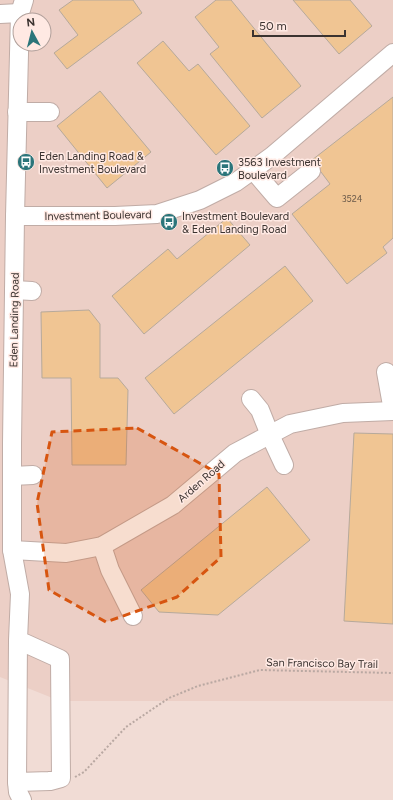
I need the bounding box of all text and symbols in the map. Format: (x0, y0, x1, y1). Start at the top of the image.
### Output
north arrow (12, 12, 52, 52)
scale bar (253, 12, 345, 38)
text: N (26, 16, 36, 30)
text: 50 m (259, 19, 287, 33)
place label: Eden Landing Road & Investment Boulevard (39, 150, 146, 176)
bus stop icon: Eden Landing Road & Investment Boulevard (16, 152, 36, 172)
place label: 3563 Investment Boulevard (238, 156, 321, 182)
bus stop icon: 3563 Investment Boulevard (215, 158, 235, 178)
house number: 3524 (342, 193, 363, 204)
street label: Investment Boulevard (44, 208, 152, 223)
place label: Investment Boulevard & Eden Landing Road (182, 210, 289, 236)
bus stop icon: Investment Boulevard & Eden Landing Road (159, 212, 179, 232)
street label: Eden Landing Road (7, 272, 22, 368)
street label: Arden Road (175, 458, 227, 505)
street label: San Francisco Bay Trail (266, 656, 378, 671)

